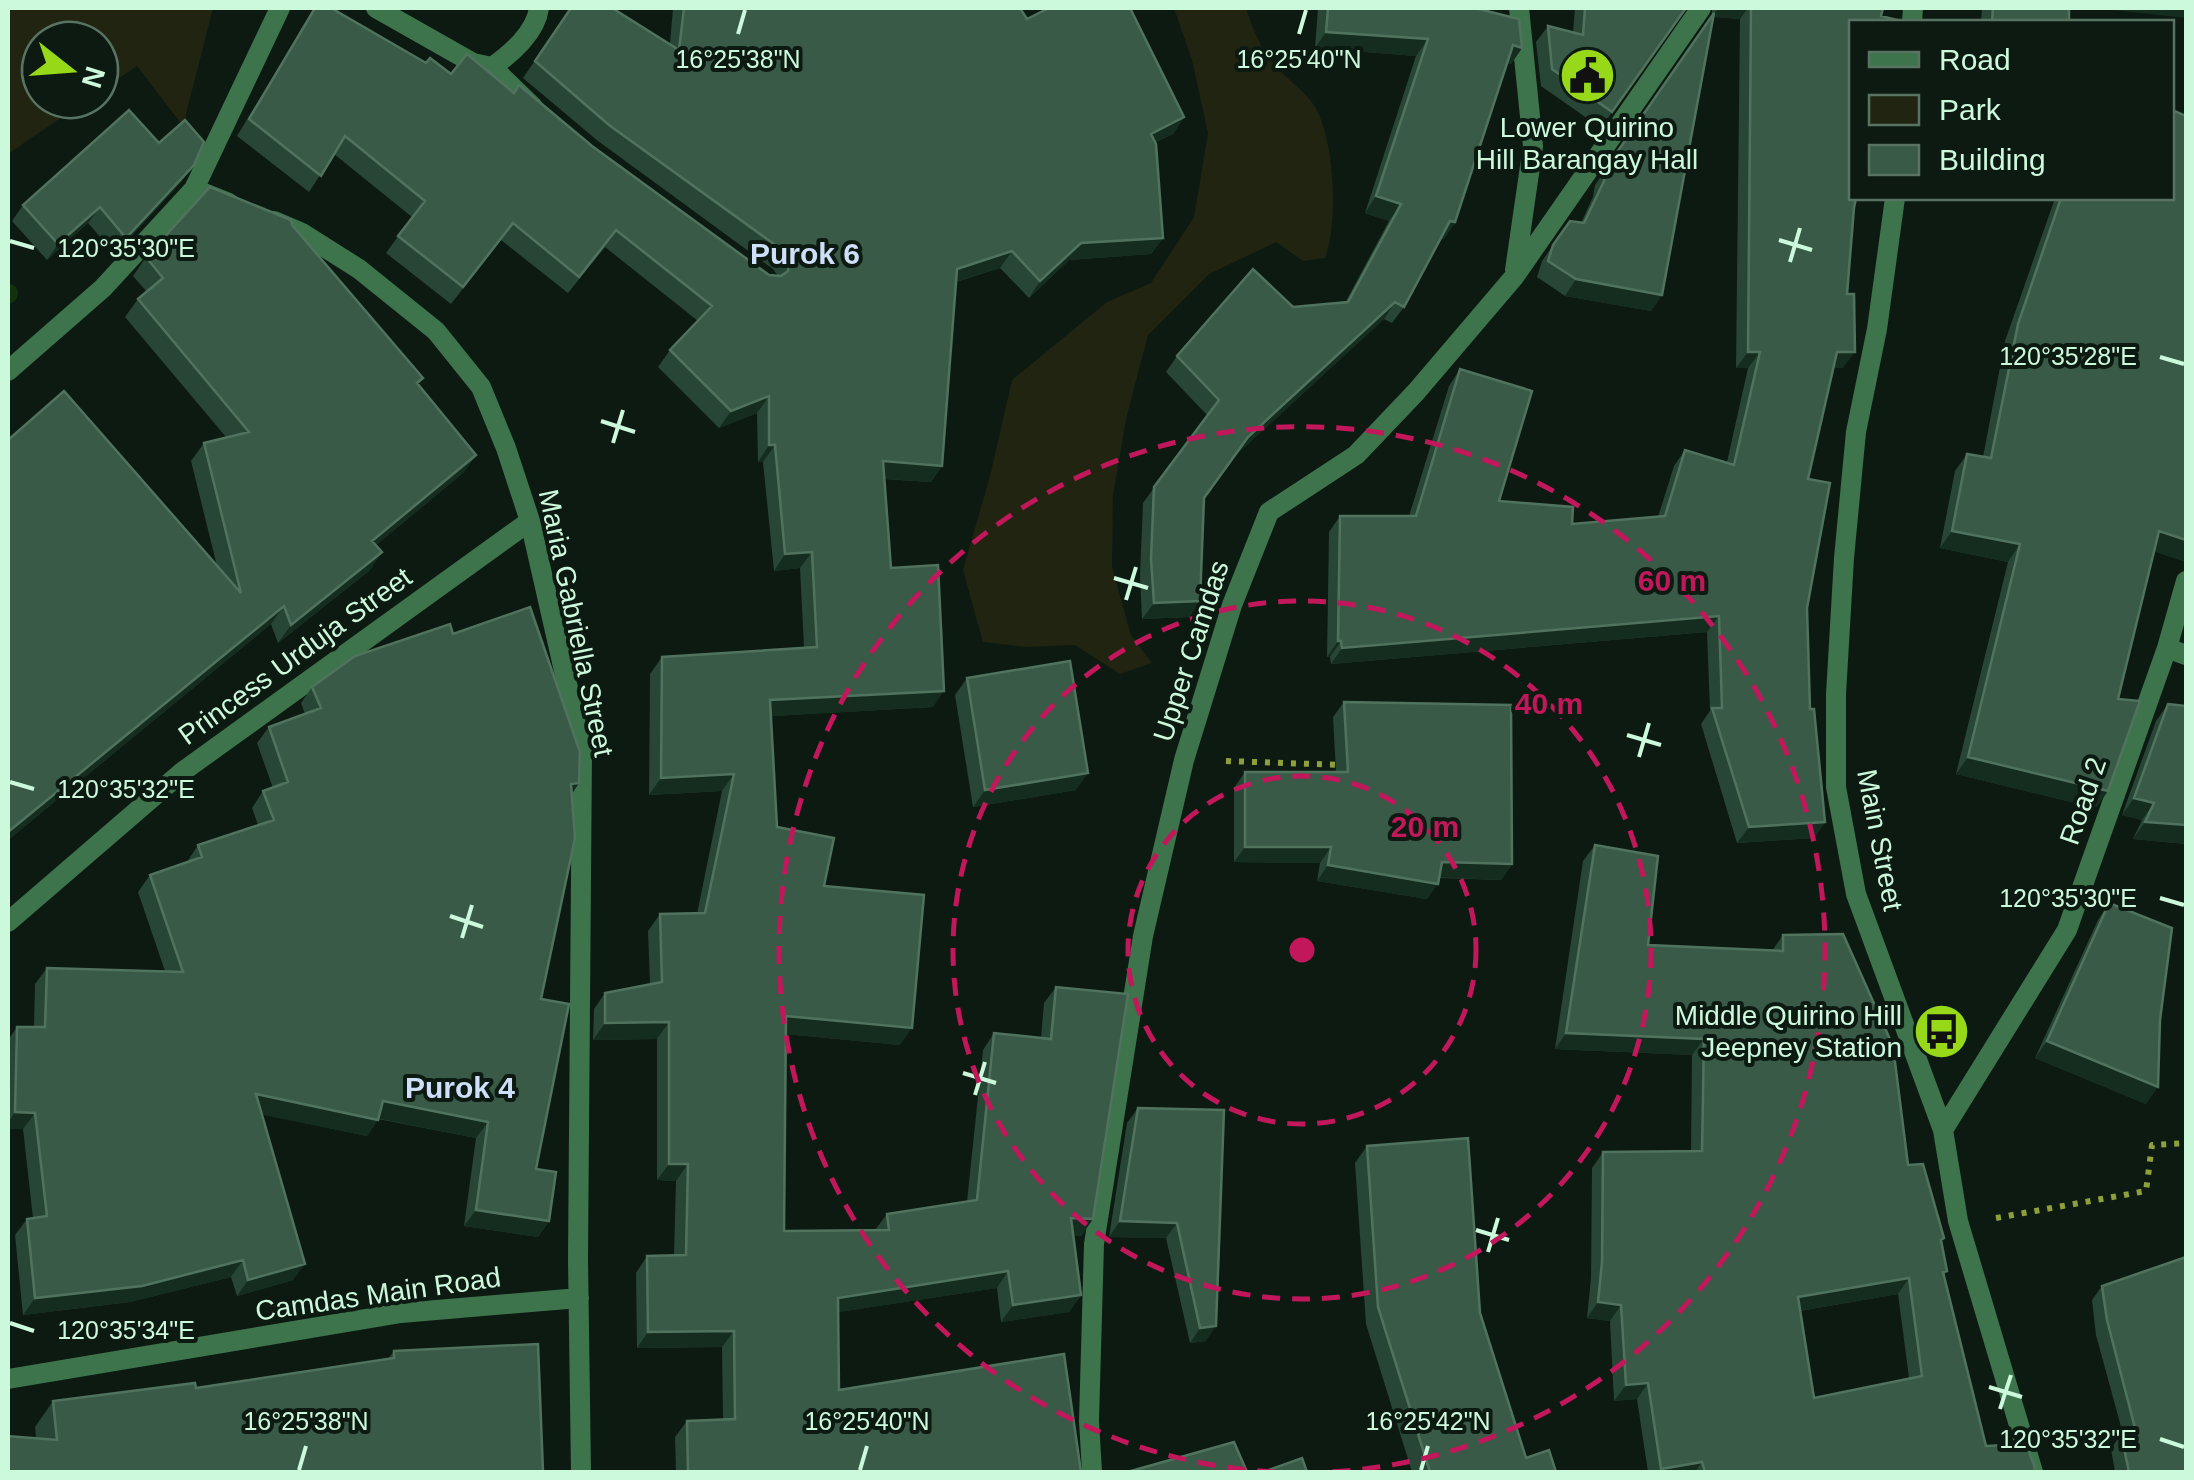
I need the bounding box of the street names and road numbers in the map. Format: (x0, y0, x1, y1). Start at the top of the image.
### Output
street label: Maria Gabriella Street (533, 487, 620, 760)
street label: Upper Camdas (1147, 557, 1235, 745)
street label: Princess Urduja Street (173, 561, 418, 751)
street label: Road 2 (2054, 753, 2112, 849)
street label: Main Street (1851, 767, 1909, 913)
street label: Camdas Main Road (253, 1261, 503, 1327)

